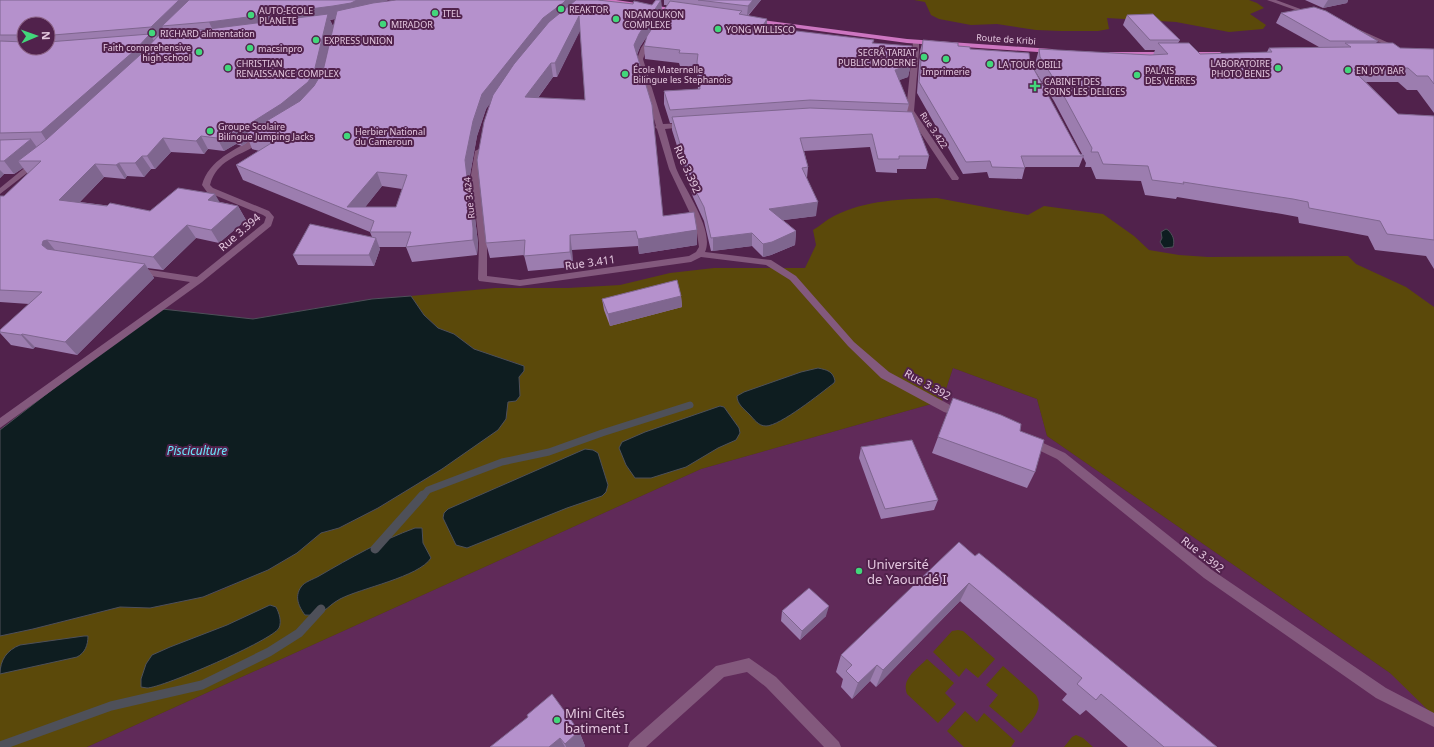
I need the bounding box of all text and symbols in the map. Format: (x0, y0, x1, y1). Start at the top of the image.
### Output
place label: REAKTOR (569, 3, 609, 16)
place label: AUTO-ECOLE PLANETE (259, 4, 313, 27)
marker: REAKTOR (556, 4, 566, 14)
place label: ITEL (443, 7, 461, 20)
marker: ITEL (430, 8, 440, 18)
place label: NDAMOUKON COMPLEXE (624, 8, 684, 31)
marker: AUTO-ECOLE PLANETE (246, 10, 256, 20)
marker: NDAMOUKON COMPLEXE (611, 14, 621, 24)
north arrow (16, 16, 56, 56)
place label: MIRADOR (391, 18, 433, 31)
marker: MIRADOR (378, 19, 388, 29)
place label: YONG WILLISCO (726, 23, 795, 36)
marker: YONG WILLISCO (713, 24, 723, 34)
place label: RICHARD alimentation (160, 27, 255, 40)
marker: RICHARD alimentation (147, 28, 157, 38)
street label: Route de Kribi (976, 30, 1036, 48)
text: N (39, 31, 54, 40)
place label: EXPRESS UNION (324, 34, 393, 47)
marker: EXPRESS UNION (311, 35, 321, 45)
place label: Faith comprehensive high school (103, 41, 191, 64)
place label: macsinpro (258, 42, 303, 55)
marker: macsinpro (245, 43, 255, 53)
place label: SECRÃ TARIAT PUBLIC MODERNE (838, 46, 916, 69)
marker: Faith comprehensive high school (194, 47, 204, 57)
marker: SECRÃ TARIAT PUBLIC MODERNE (919, 52, 929, 62)
marker: Imprimerie (941, 54, 951, 64)
place label: CHRISTIAN RENAISSANCE COMPLEX (236, 57, 340, 80)
place label: LABORATOIRE PHOTO BENIS (1210, 57, 1270, 80)
place label: LA TOUR OBILI (998, 58, 1061, 71)
marker: LA TOUR OBILI (985, 59, 995, 69)
marker: CHRISTIAN RENAISSANCE COMPLEX (223, 63, 233, 73)
place label: École Maternelle Bilingue les Stephanois (633, 63, 731, 86)
marker: LABORATOIRE PHOTO BENIS (1273, 63, 1283, 73)
place label: PALAIS DES VERRES (1145, 64, 1195, 87)
place label: EN JOY BAR (1356, 64, 1405, 77)
place label: Imprimerie (922, 65, 970, 78)
marker: EN JOY BAR (1343, 65, 1353, 75)
marker: École Maternelle Bilingue les Stephanois (620, 69, 630, 79)
marker: PALAIS DES VERRES (1132, 70, 1142, 80)
place label: CABINET DES SOINS LES DELICES (1044, 75, 1125, 98)
marker: CABINET DES SOINS LES DELICES (1029, 80, 1041, 92)
street label: Rue 3.422 (917, 109, 951, 151)
place label: Groupe Scolaire Bilingue Jumping Jacks (218, 120, 314, 143)
place label: Herbier National du Cameroun (355, 125, 425, 148)
marker: Groupe Scolaire Bilingue Jumping Jacks (205, 126, 215, 136)
marker: Herbier National du Cameroun (342, 131, 352, 141)
street label: Rue 3.392 (671, 143, 705, 195)
street label: Rue 3.424 (460, 177, 478, 219)
street label: Rue 3.394 (215, 209, 264, 254)
street label: Rue 3.411 (564, 251, 616, 273)
street label: Rue 3.392 (902, 365, 954, 403)
water label: Pisciculture (167, 442, 227, 459)
street label: Rue 3.392 (1178, 532, 1228, 576)
place label: Université de Yaoundé I (867, 555, 947, 588)
marker: Université de Yaoundé I (854, 566, 864, 576)
place label: Mini Cités batiment I (565, 704, 628, 737)
marker: Mini Cités batiment I (552, 715, 562, 725)

